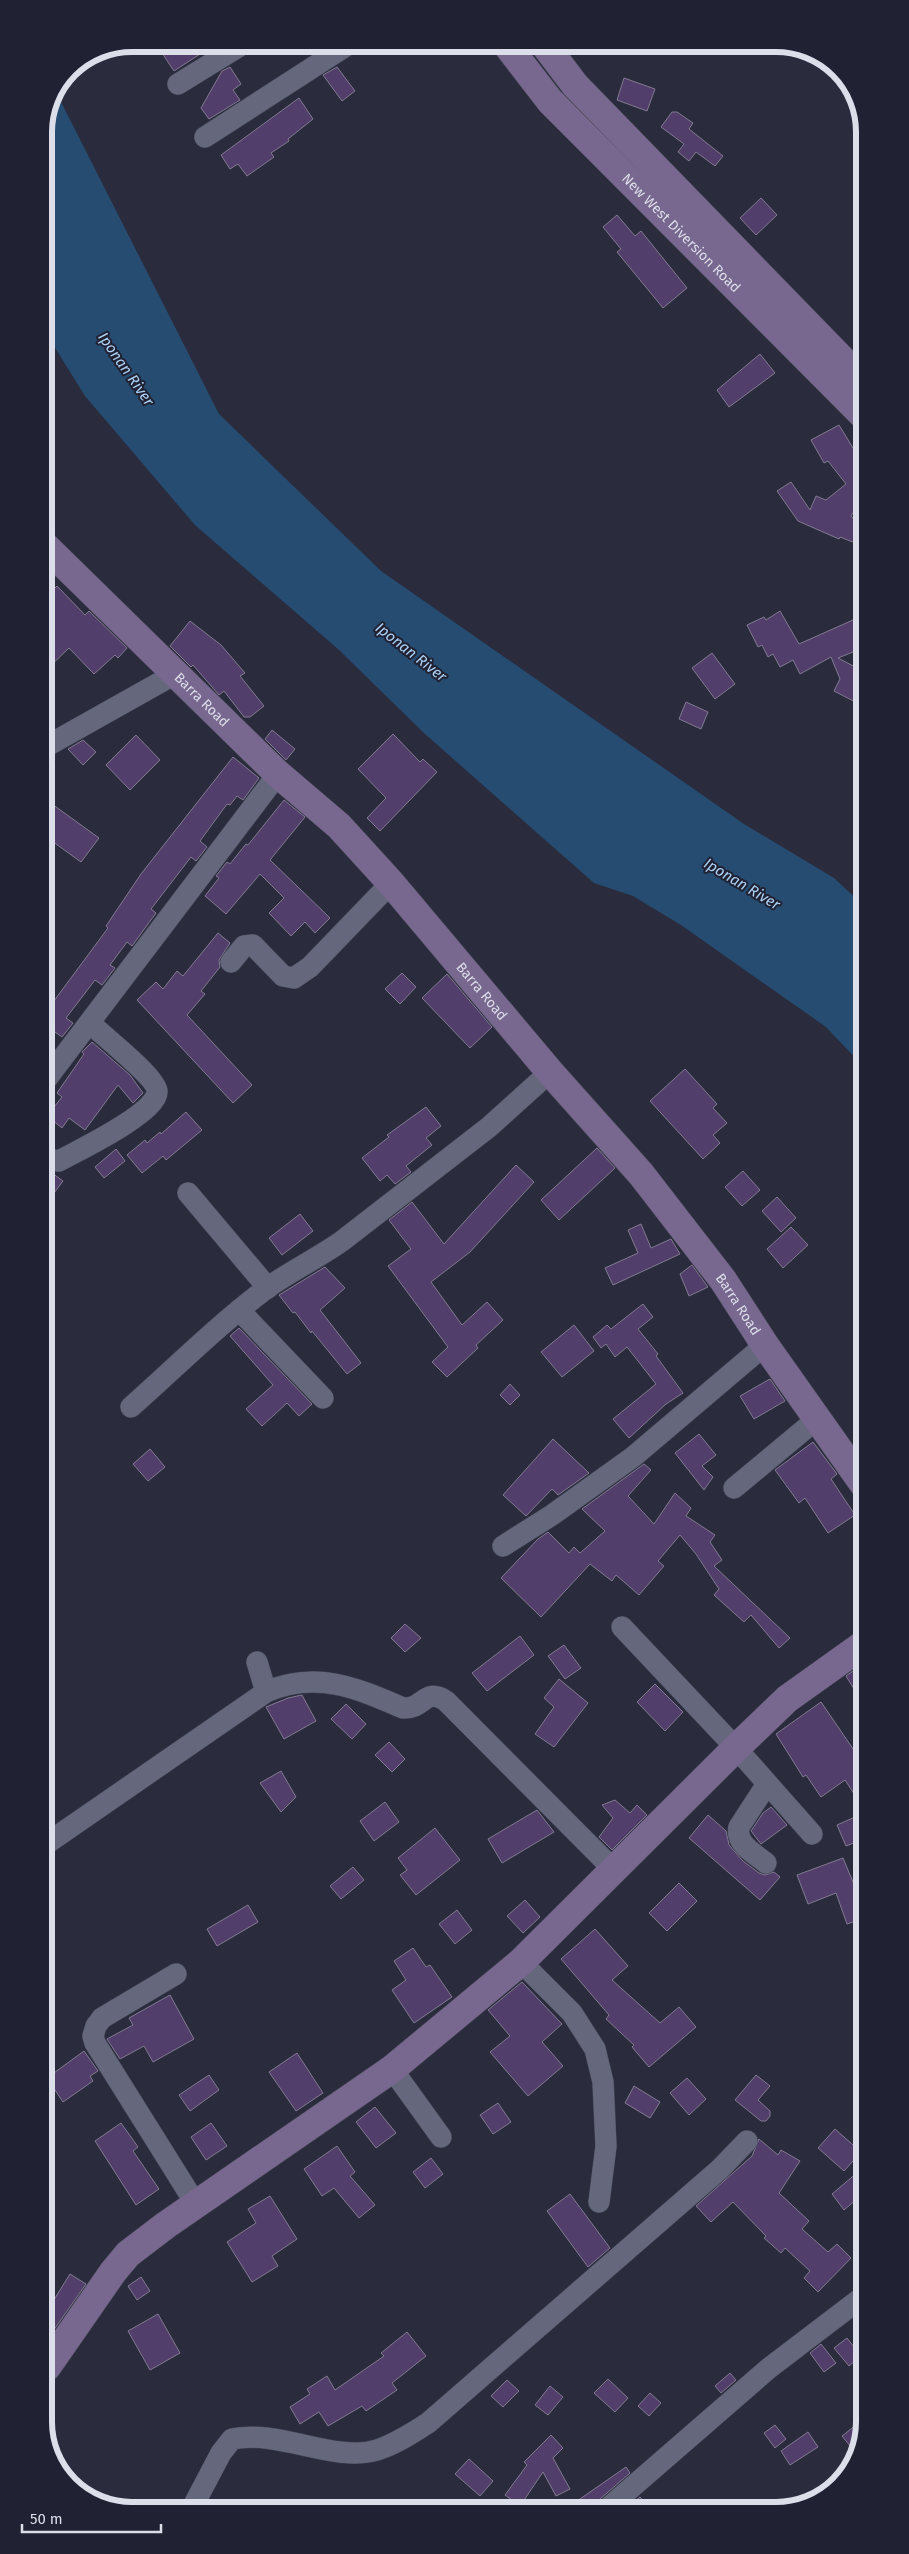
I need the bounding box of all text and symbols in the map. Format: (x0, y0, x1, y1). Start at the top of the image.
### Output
street label: New West Diversion Road (618, 170, 744, 296)
water label: Iponan River (94, 329, 159, 410)
water label: Iponan River (372, 619, 451, 686)
street label: Barra Road (171, 669, 233, 730)
water label: Iponan River (701, 854, 784, 914)
street label: Barra Road (453, 959, 511, 1023)
street label: Barra Road (712, 1270, 765, 1338)
scale bar (22, 2502, 161, 2534)
text: 50 m (30, 2510, 63, 2528)

